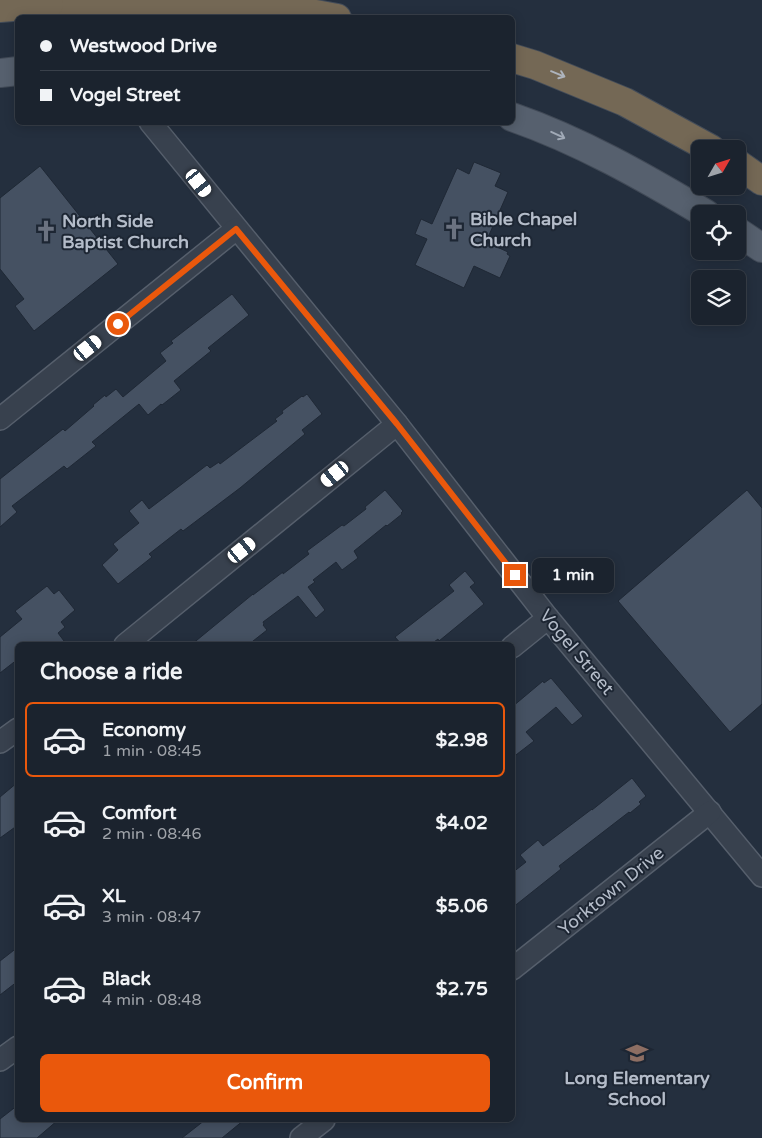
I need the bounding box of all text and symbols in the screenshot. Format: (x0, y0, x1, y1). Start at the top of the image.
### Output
text: Westwood Drive (70, 35, 217, 57)
one-way arrow (550, 70, 566, 79)
text: Vogel Street (70, 84, 180, 106)
one-way arrow (550, 131, 565, 140)
north arrow (691, 140, 746, 195)
map controls (691, 140, 746, 325)
car (183, 167, 214, 199)
button: locate (691, 205, 746, 260)
place label: Bible Chapel Church (470, 208, 577, 251)
place label: North Side Baptist Church (62, 210, 189, 253)
church icon: Bible Chapel Church (441, 216, 467, 242)
church icon: North Side Baptist Church (33, 218, 59, 244)
button: layers (691, 270, 746, 325)
route start (107, 313, 129, 335)
car (71, 333, 104, 363)
car (318, 459, 351, 489)
car (225, 535, 258, 565)
callout: 1 min (532, 558, 615, 592)
route end (504, 564, 526, 586)
text: 1 min (552, 565, 594, 585)
street label: Vogel Street (535, 605, 619, 699)
text: Choose a ride (40, 659, 183, 685)
icon: car (42, 717, 87, 762)
text: Economy (102, 719, 186, 741)
text: $2.98 (436, 729, 488, 751)
text: 1 min · 08:45 (102, 741, 201, 761)
icon: car (42, 800, 87, 845)
text: Comfort (102, 802, 176, 824)
text: $4.02 (436, 812, 488, 834)
text: 2 min · 08:46 (102, 824, 201, 844)
street label: Yorktown Drive (554, 842, 668, 940)
icon: car (42, 883, 87, 928)
text: XL (102, 885, 126, 907)
text: $5.06 (436, 895, 488, 917)
text: 3 min · 08:47 (102, 907, 201, 927)
icon: car (42, 966, 87, 1011)
text: Black (102, 968, 151, 990)
text: $2.75 (436, 978, 488, 1000)
text: 4 min · 08:48 (102, 990, 201, 1010)
school or university icon: Long Elementary School (624, 1040, 650, 1066)
button: Confirm (40, 1054, 490, 1112)
place label: Long Elementary School (564, 1067, 710, 1110)

